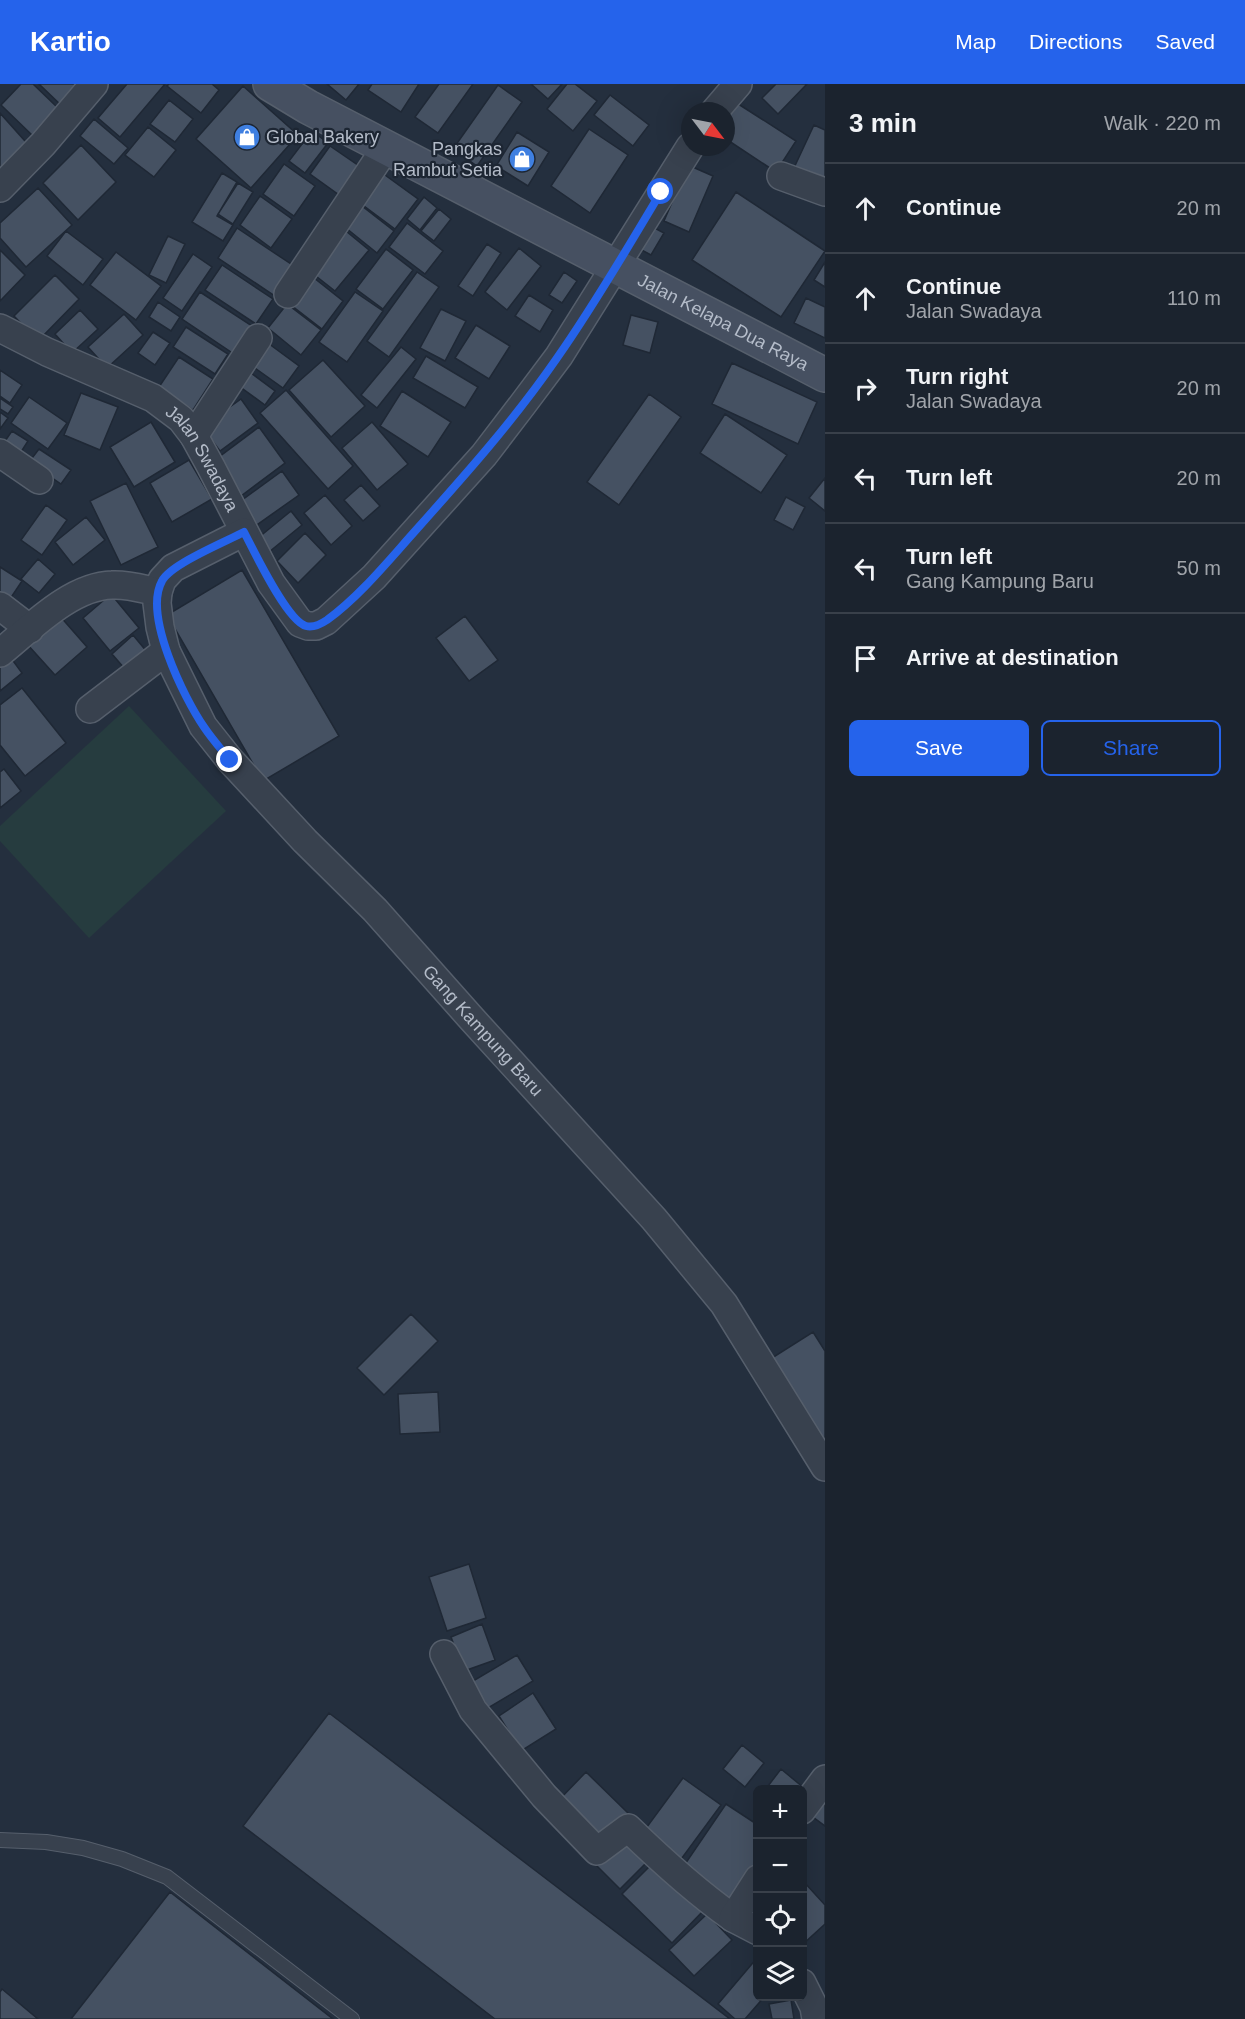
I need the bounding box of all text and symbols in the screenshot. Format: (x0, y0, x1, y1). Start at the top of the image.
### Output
text: Kartio (30, 26, 111, 57)
text: Map (955, 30, 996, 53)
text: Directions (1029, 30, 1122, 53)
text: Saved (1155, 30, 1215, 53)
north arrow (681, 102, 735, 156)
text: 3 min (849, 108, 917, 138)
text: Walk · 220 m (1104, 112, 1221, 134)
shop icon: Global Bakery (232, 122, 262, 152)
place label: Global Bakery (266, 127, 379, 147)
place label: Pangkas Rambut Setia (393, 139, 503, 180)
shop icon: Pangkas Rambut Setia (507, 144, 537, 174)
route start (647, 178, 673, 204)
icon: ahead (849, 192, 882, 225)
text: Continue (906, 195, 1001, 220)
text: 20 m (1177, 197, 1221, 219)
street label: Jalan Kelapa Dua Raya (635, 270, 813, 375)
text: Continue (906, 274, 1001, 299)
icon: ahead (849, 282, 882, 315)
text: 110 m (1167, 287, 1221, 309)
text: Jalan Swadaya (906, 300, 1042, 322)
text: Turn right (906, 364, 1008, 389)
icon: right (849, 372, 882, 405)
text: 20 m (1177, 377, 1221, 399)
text: Jalan Swadaya (906, 390, 1042, 412)
street label: Jalan Swadaya (162, 401, 243, 516)
icon: left (849, 462, 882, 495)
text: Turn left (906, 465, 992, 490)
text: 20 m (1177, 467, 1221, 489)
text: Turn left (906, 544, 992, 569)
icon: left (849, 552, 882, 585)
text: 50 m (1177, 557, 1221, 579)
text: Gang Kampung Baru (906, 570, 1094, 592)
icon: arrive (849, 642, 882, 675)
text: Arrive at destination (906, 645, 1119, 670)
button: Save (849, 720, 1029, 776)
button: Share (1041, 720, 1221, 776)
route end (216, 746, 242, 772)
street label: Gang Kampung Baru (419, 961, 547, 1100)
map controls (753, 1785, 807, 2001)
button: + (753, 1785, 807, 1839)
button: − (753, 1839, 807, 1893)
button: locate (753, 1893, 807, 1947)
button: layers (753, 1947, 807, 2001)

